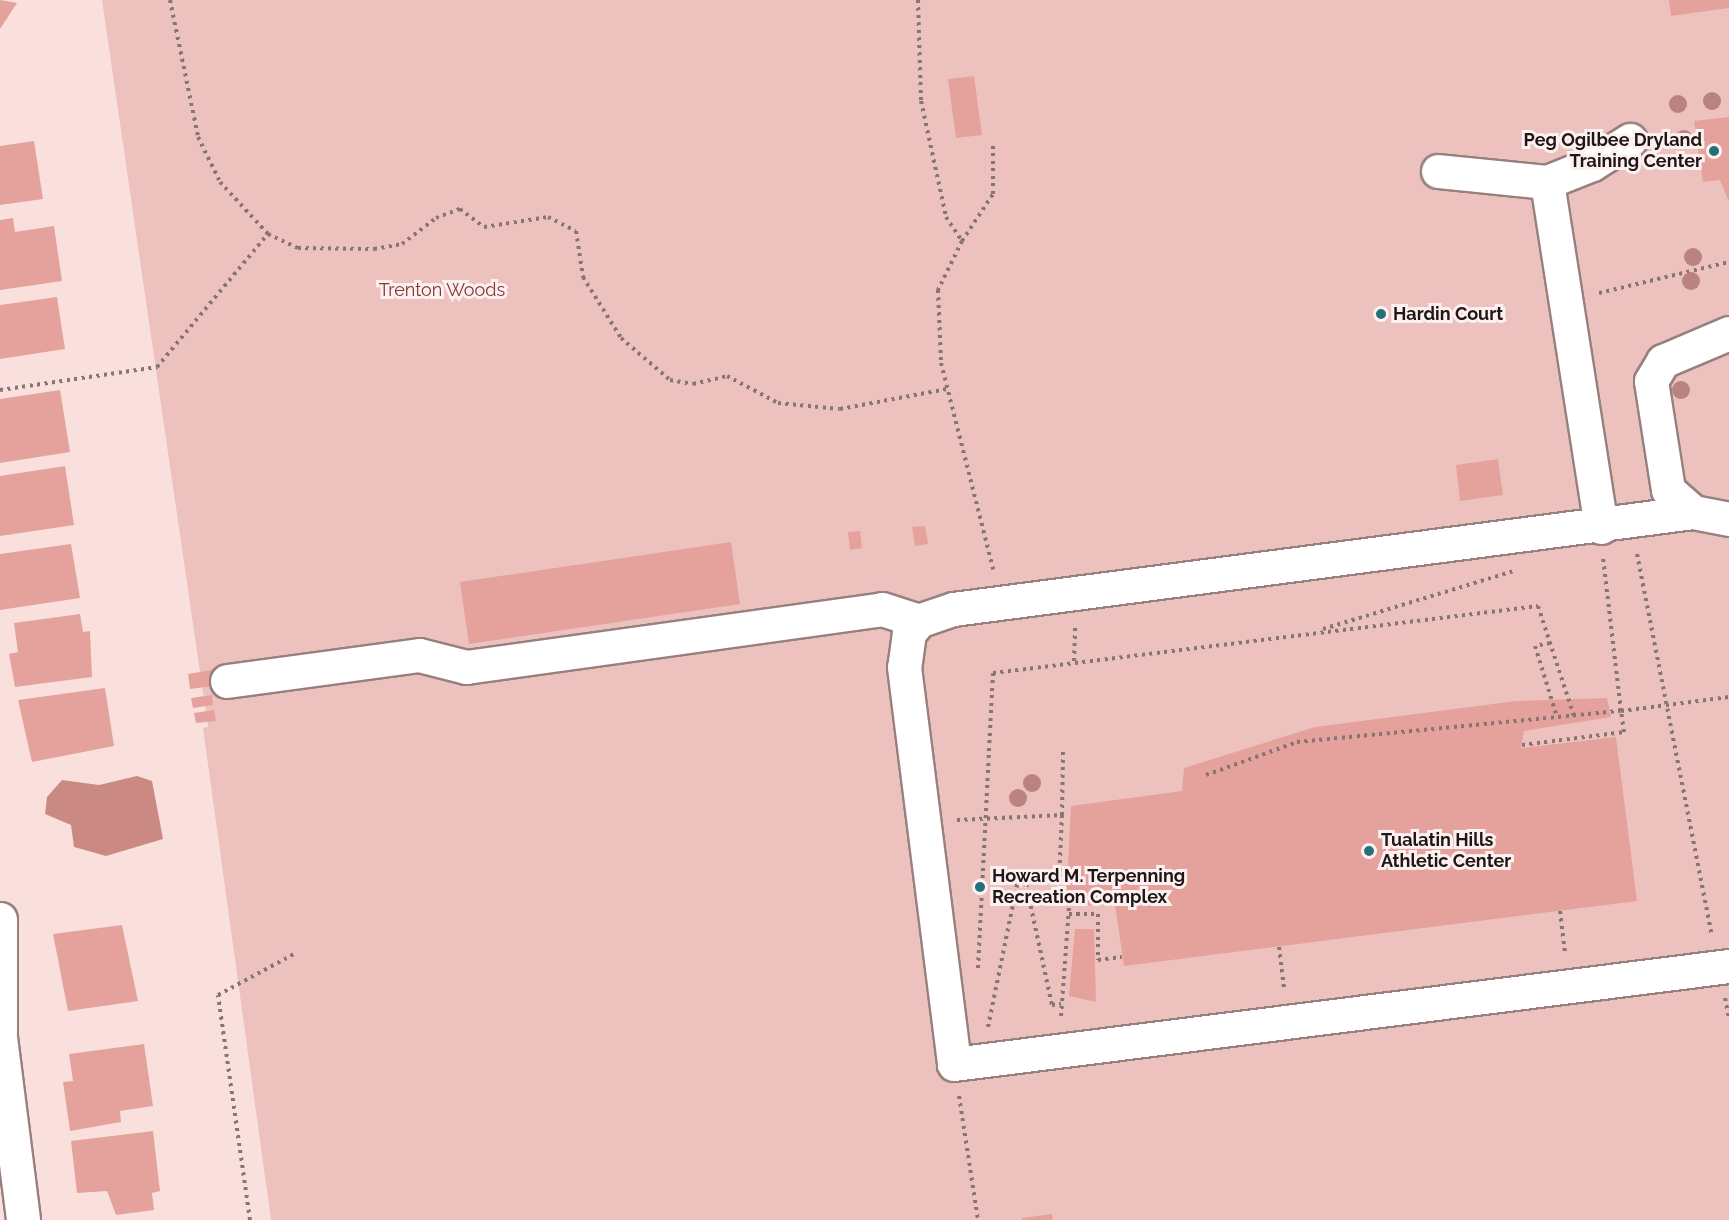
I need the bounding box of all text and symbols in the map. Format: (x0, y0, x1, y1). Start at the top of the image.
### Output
place label: Peg Ogilbee Dryland Training Center (1524, 130, 1702, 172)
marker: Peg Ogilbee Dryland Training Center (1707, 144, 1721, 158)
park label: Trenton Woods (379, 279, 505, 301)
place label: Hardin Court (1393, 303, 1503, 325)
marker: Hardin Court (1374, 307, 1388, 321)
place label: Tualatin Hills Athletic Center (1381, 830, 1511, 872)
marker: Tualatin Hills Athletic Center (1362, 844, 1376, 858)
place label: Howard M. Terpenning Recreation Complex (992, 866, 1186, 908)
marker: Howard M. Terpenning Recreation Complex (973, 880, 987, 894)

